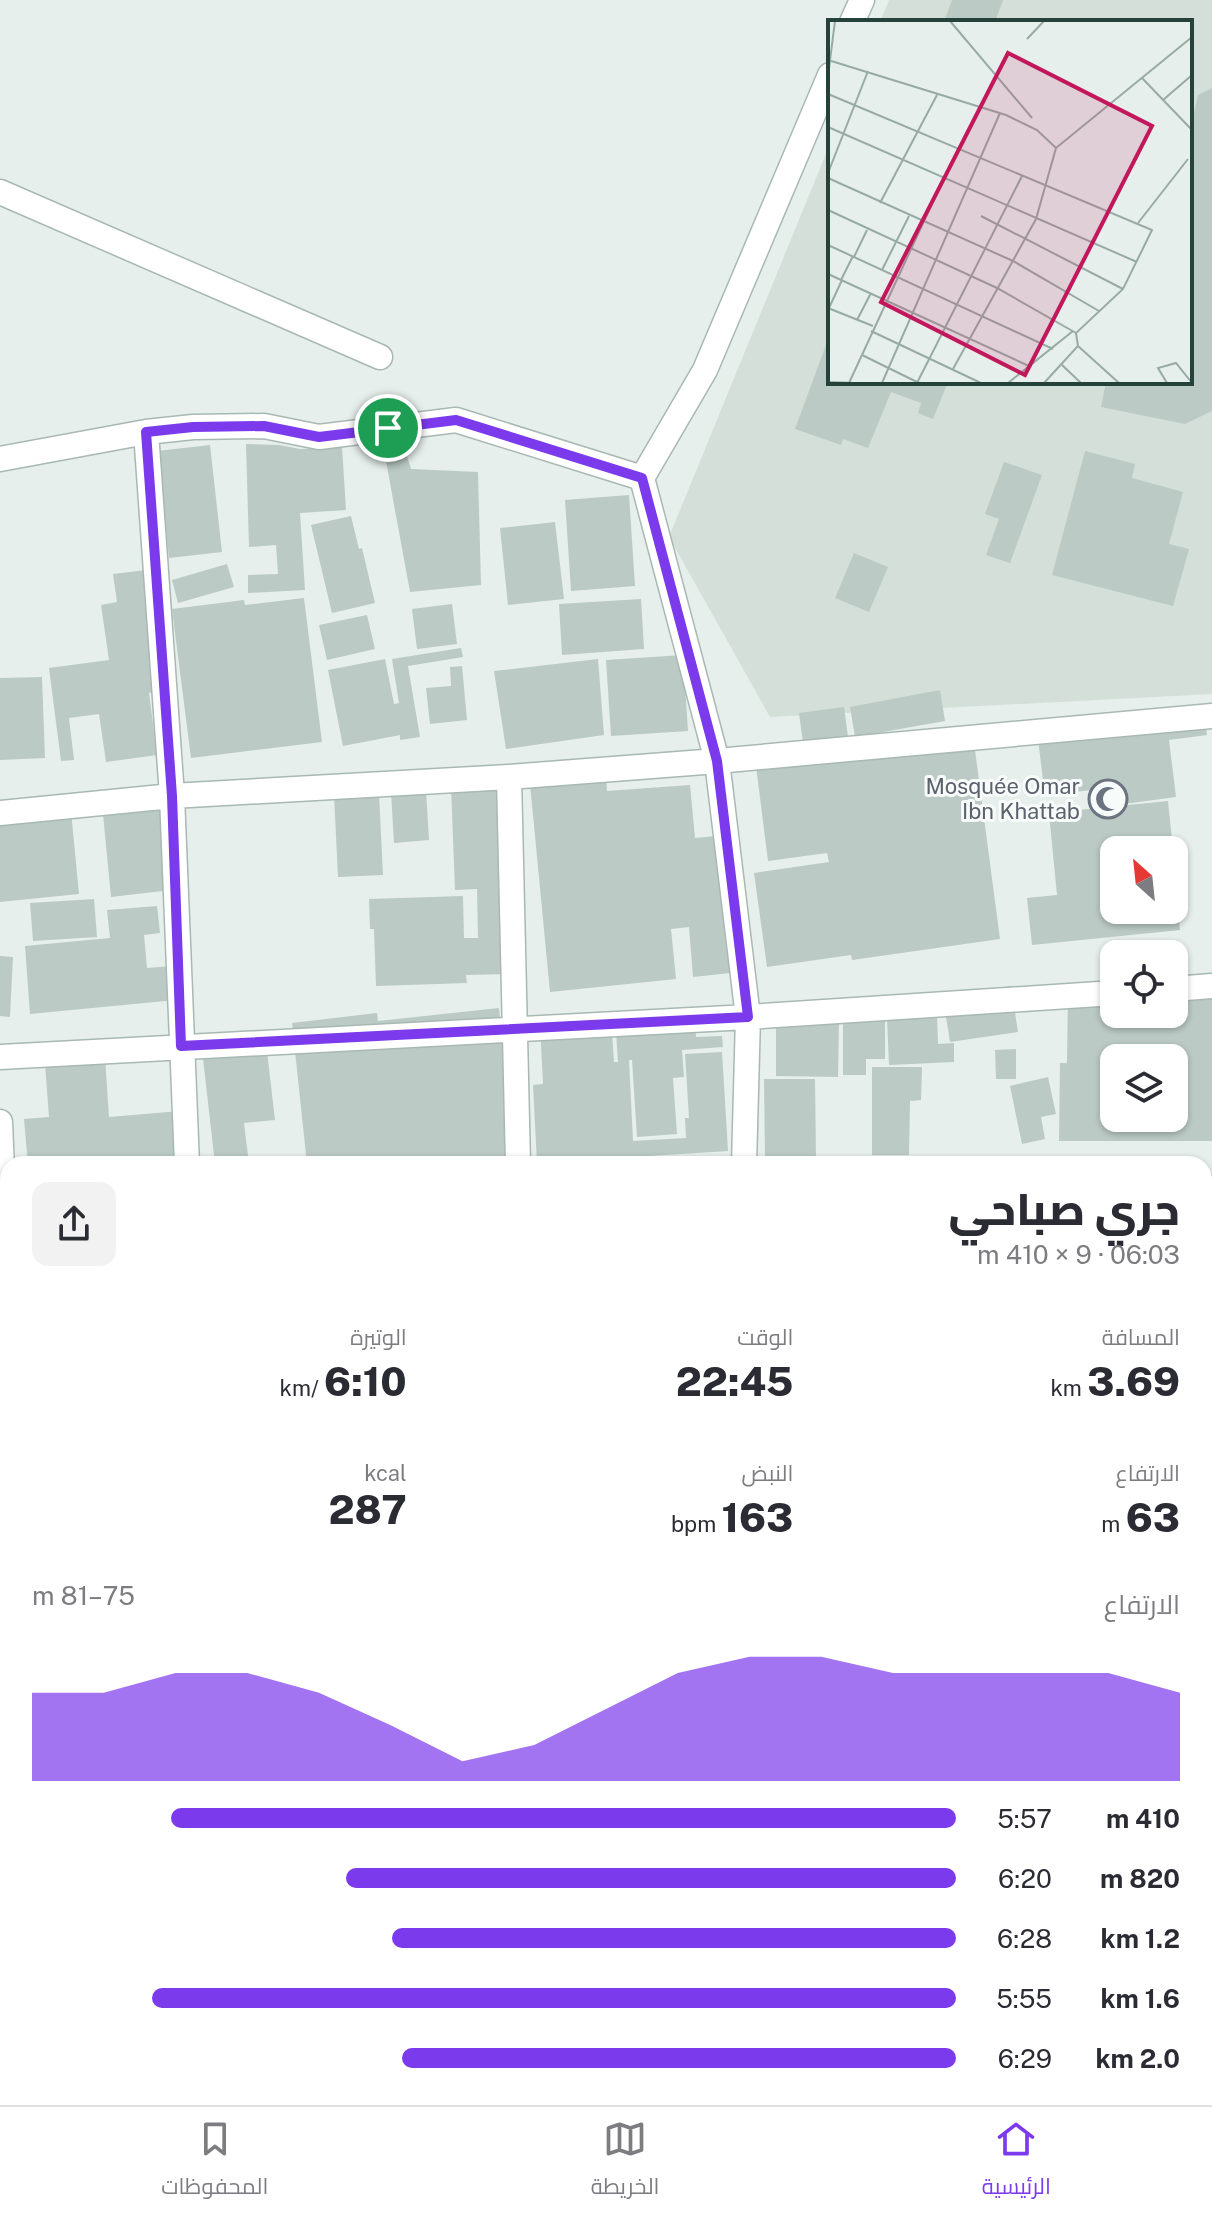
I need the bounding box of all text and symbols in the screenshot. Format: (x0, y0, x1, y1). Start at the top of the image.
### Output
inset map (828, 20, 1192, 384)
pin (354, 394, 422, 462)
icon: arrive (366, 406, 410, 450)
place label: Mosquée Omar Ibn Khattab (925, 773, 1080, 824)
mosque icon: Mosquée Omar Ibn Khattab (1087, 778, 1129, 820)
north arrow (1100, 836, 1188, 924)
map controls (1100, 836, 1188, 1132)
button: locate (1100, 940, 1188, 1028)
button: layers (1100, 1044, 1188, 1132)
button: share (32, 1182, 116, 1266)
text: جري صباحي (949, 1183, 1180, 1235)
text: 06:03 · 9 × 410 m (977, 1239, 1180, 1270)
text: الوتيرة (350, 1324, 407, 1350)
text: الوقت (737, 1324, 793, 1350)
text: المسافة (1102, 1324, 1180, 1350)
text: 6:10 (324, 1358, 407, 1405)
text: 22:45 (676, 1358, 793, 1405)
text: 3.69 (1087, 1358, 1180, 1405)
text: /km (280, 1375, 324, 1401)
text: km (1050, 1375, 1087, 1401)
text: kcal (364, 1460, 407, 1486)
text: النبض (742, 1460, 793, 1486)
text: الارتفاع (1116, 1460, 1180, 1486)
text: 287 (328, 1486, 407, 1533)
text: 163 (722, 1494, 793, 1541)
text: 63 (1126, 1494, 1180, 1541)
text: bpm (671, 1511, 722, 1537)
text: m (1101, 1511, 1126, 1537)
text: 75–81 m (32, 1580, 135, 1611)
text: الارتفاع (1104, 1589, 1180, 1620)
text: 5:57 (997, 1803, 1052, 1834)
text: 410 m (1106, 1803, 1180, 1834)
text: 6:20 (998, 1863, 1052, 1894)
text: 820 m (1100, 1863, 1180, 1894)
text: 6:28 (997, 1923, 1052, 1954)
text: 1.2 km (1101, 1923, 1180, 1954)
text: 5:55 (996, 1983, 1052, 2014)
text: 1.6 km (1100, 1983, 1180, 2014)
text: 6:29 (998, 2043, 1052, 2074)
text: 2.0 km (1095, 2043, 1180, 2074)
tab: المحفوظات (161, 2117, 268, 2207)
tab: الخريطة (591, 2117, 659, 2207)
tab: الرئيسية (982, 2117, 1051, 2207)

